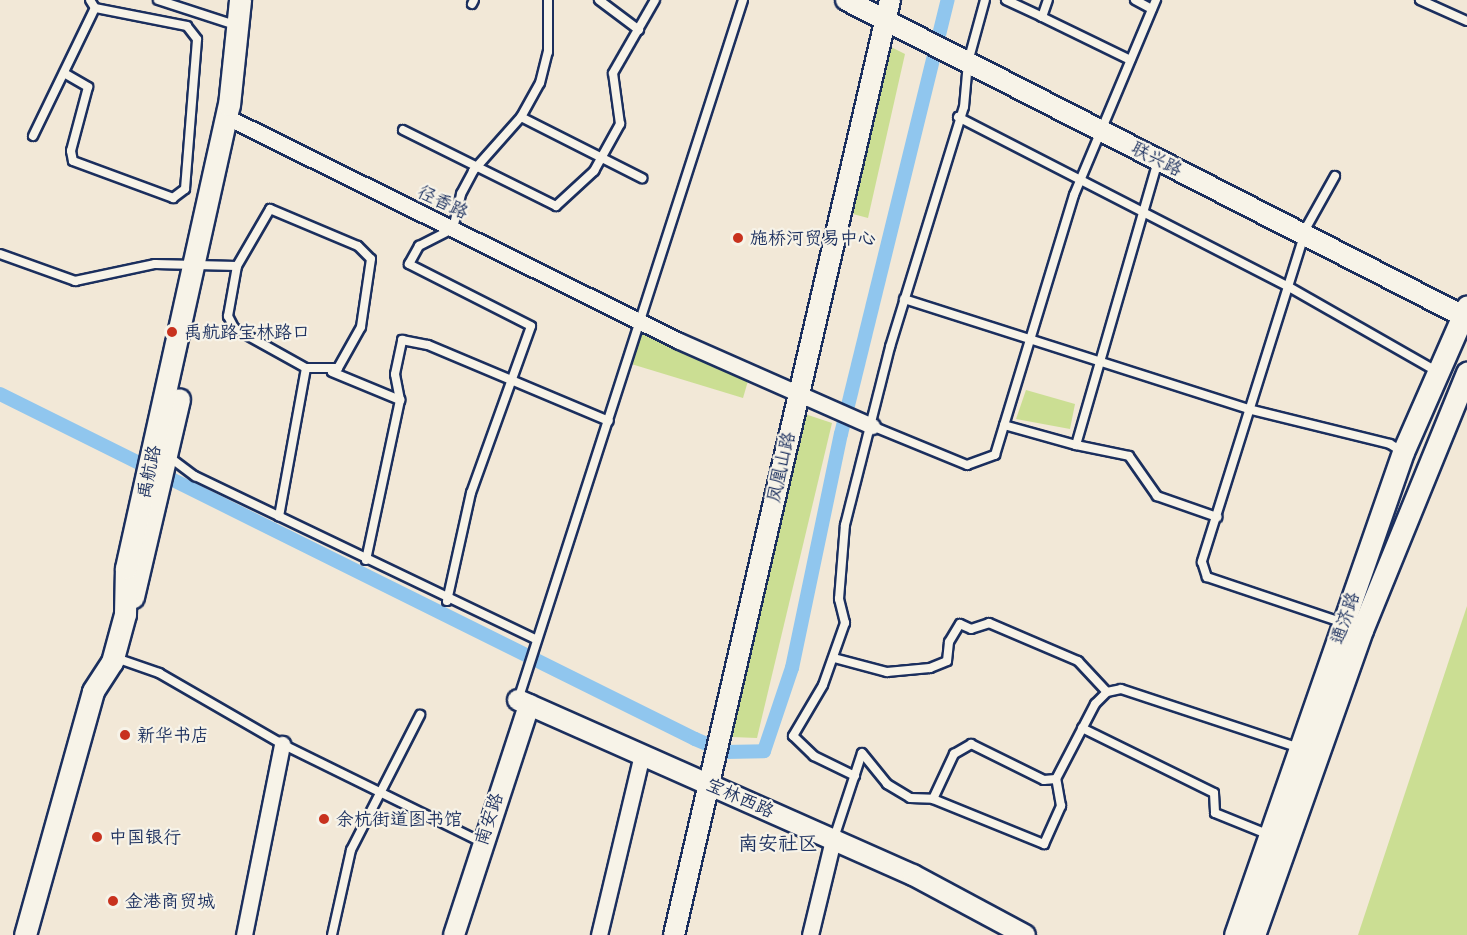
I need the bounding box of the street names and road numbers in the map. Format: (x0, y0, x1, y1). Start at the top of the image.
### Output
street label: 联兴路 (1128, 137, 1186, 181)
street label: 径香路 (414, 180, 472, 224)
street label: 凤凰山路 (762, 429, 800, 505)
street label: 禹航路 (133, 443, 165, 501)
street label: 通济路 (1326, 589, 1364, 647)
street label: 宝林西路 (703, 773, 777, 823)
street label: 南安路 (470, 790, 508, 848)

